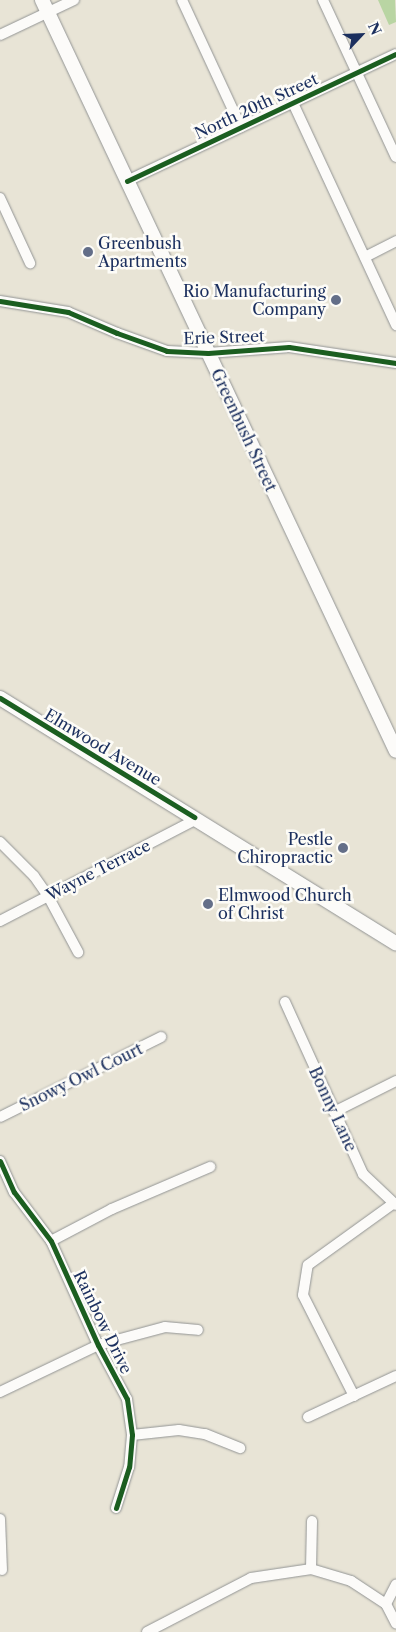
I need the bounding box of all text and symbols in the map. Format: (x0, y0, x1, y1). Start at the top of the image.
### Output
north arrow (336, 10, 386, 60)
text: N (364, 19, 385, 38)
street label: North 20th Street (191, 69, 321, 143)
place label: Greenbush Apartments (98, 233, 187, 271)
marker: Greenbush Apartments (82, 246, 94, 258)
place label: Rio Manufacturing Company (183, 281, 326, 319)
marker: Rio Manufacturing Company (330, 294, 342, 306)
street label: Erie Street (183, 326, 265, 348)
street label: Greenbush Street (207, 365, 281, 495)
street label: Elmwood Avenue (41, 704, 165, 790)
place label: Pestle Chiropractic (237, 829, 333, 867)
street label: Wayne Terrace (42, 835, 154, 905)
marker: Pestle Chiropractic (337, 842, 349, 854)
place label: Elmwood Church of Christ (218, 885, 352, 923)
marker: Elmwood Church of Christ (202, 898, 214, 910)
street label: Snowy Owl Court (16, 1039, 146, 1115)
street label: Bonny Lane (305, 1063, 361, 1155)
street label: Rainbow Drive (70, 1267, 136, 1377)

